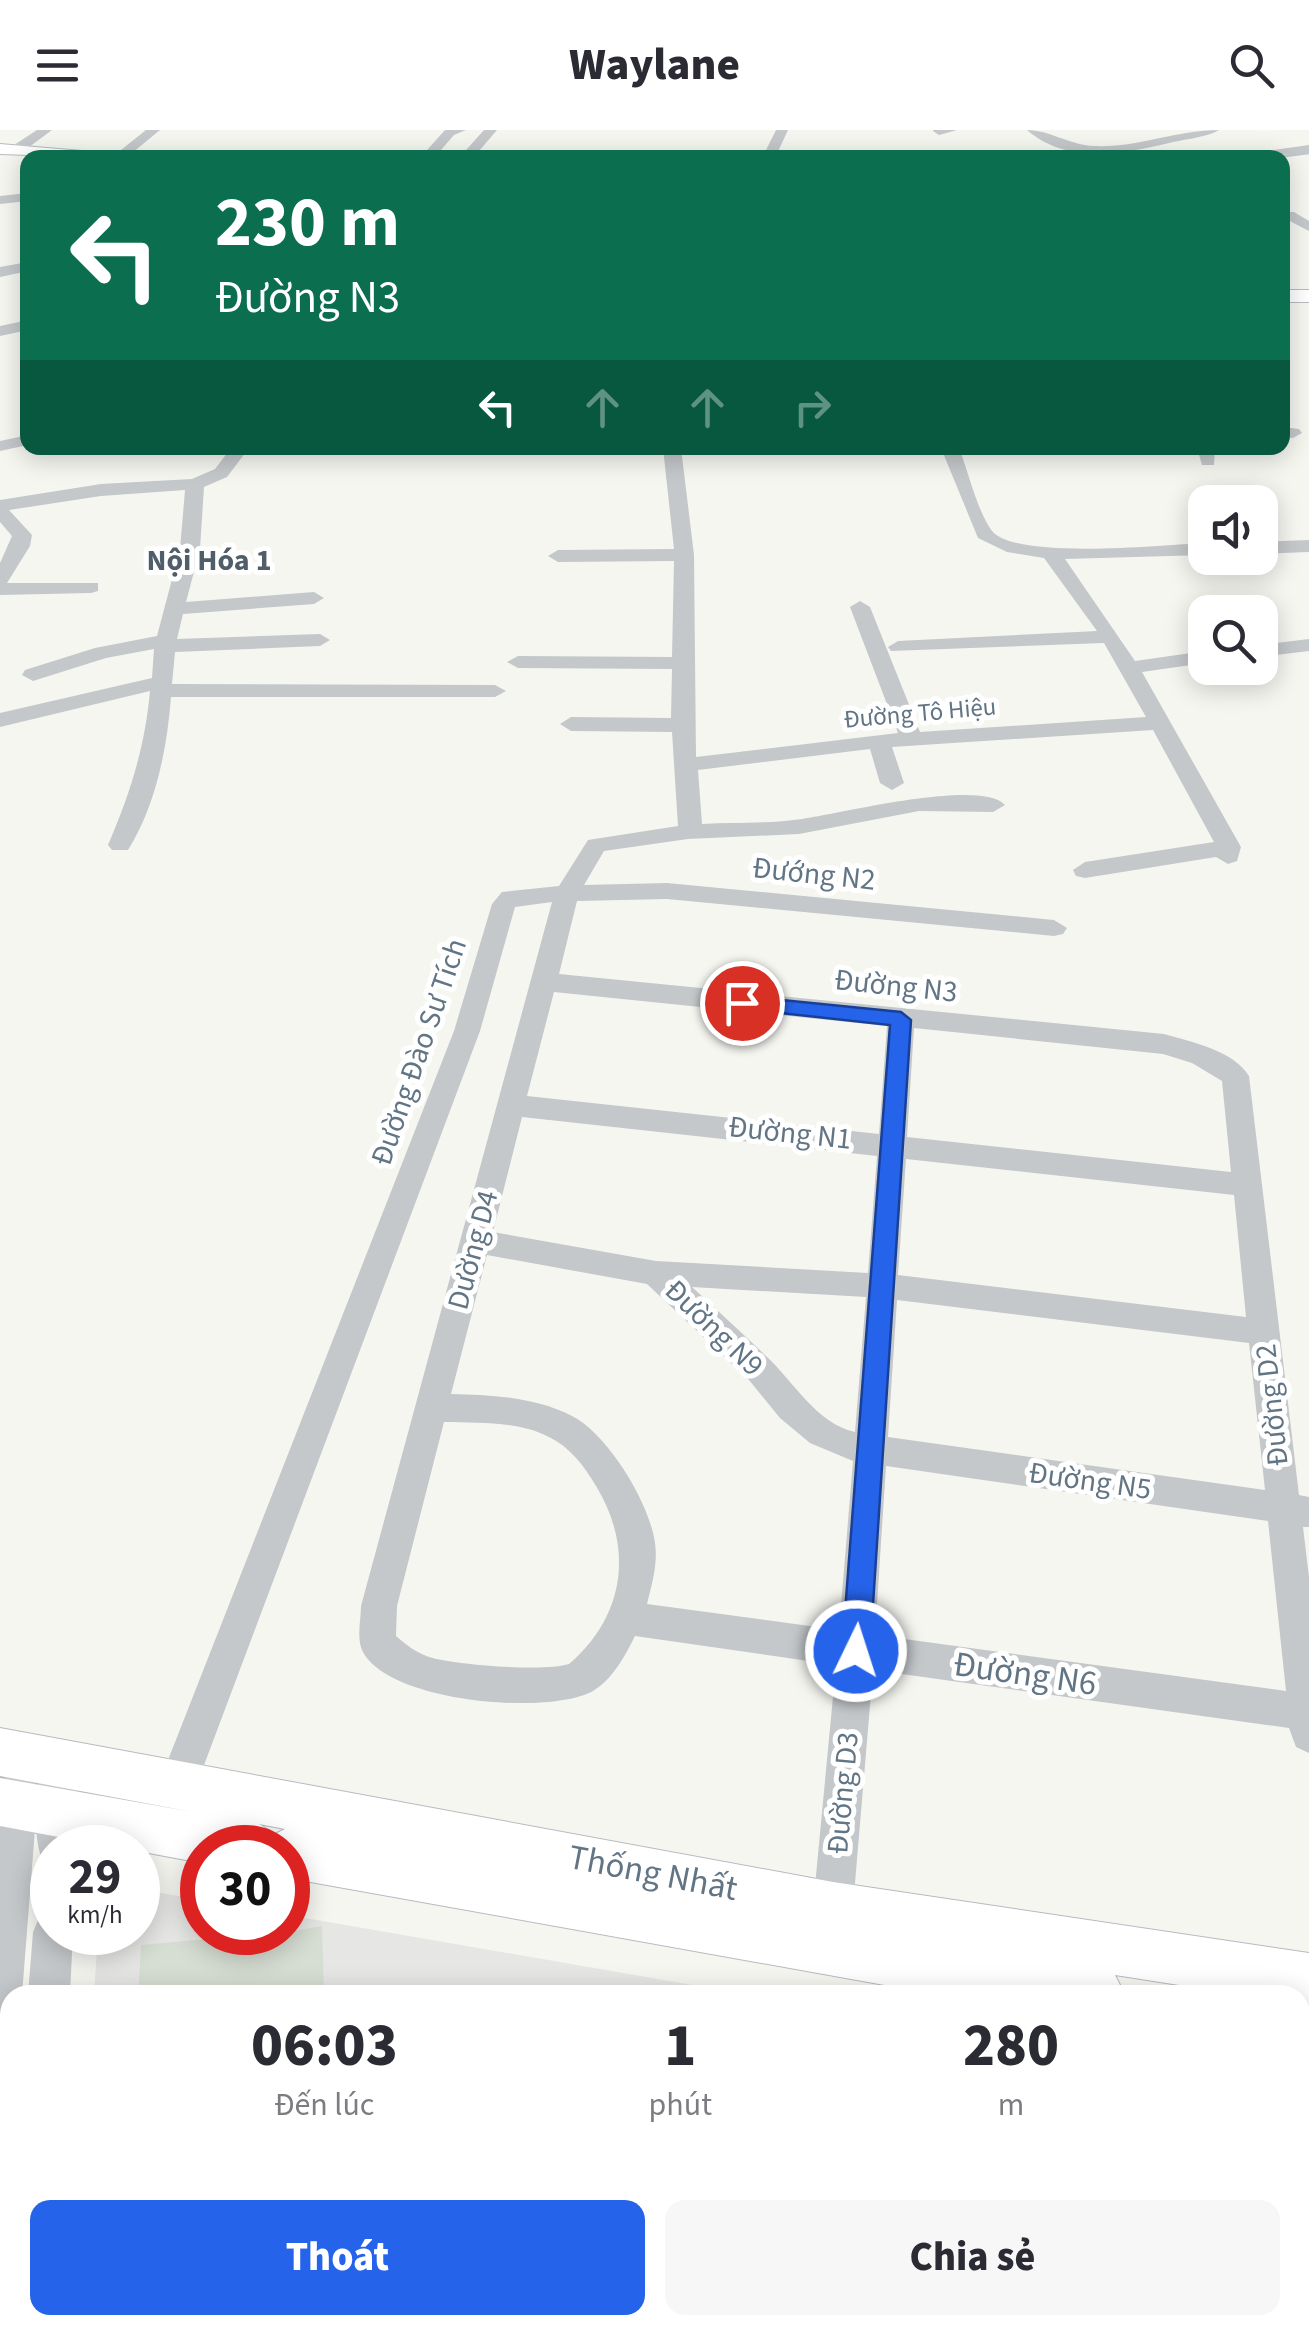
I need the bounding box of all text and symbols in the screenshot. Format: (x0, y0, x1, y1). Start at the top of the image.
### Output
text: Waylane (569, 33, 740, 97)
icon: menu (30, 38, 85, 93)
icon: search (1224, 38, 1279, 93)
text: 230 m (215, 173, 400, 273)
icon: left (50, 190, 180, 320)
text: Đường N3 (215, 266, 400, 330)
icon: left (470, 380, 525, 435)
icon: ahead (575, 380, 630, 435)
icon: ahead (680, 380, 735, 435)
icon: right (785, 380, 840, 435)
map controls (1188, 485, 1278, 685)
button: sound (1188, 485, 1278, 575)
district label: Nội Hóa 1 (146, 539, 272, 582)
button: search (1188, 595, 1278, 685)
street label: Đường Tô Hiệu (842, 688, 998, 738)
street label: Đướng N2 (750, 846, 878, 902)
street label: Đường Đào Sư Tích (360, 933, 478, 1171)
street label: Đường N3 (832, 958, 960, 1014)
pin (700, 961, 785, 1046)
icon: arrive (715, 976, 770, 1031)
street label: Đường N1 (726, 1105, 854, 1161)
street label: Dường D4 (436, 1185, 510, 1314)
street label: Đường N9 (655, 1270, 773, 1386)
street label: Đường D2 (1244, 1342, 1300, 1468)
street label: Đường N5 (1026, 1451, 1154, 1511)
position arrow (804, 1599, 908, 1703)
street label: Đường N6 (950, 1639, 1100, 1709)
street label: Đường D3 (816, 1730, 870, 1856)
speed limit sign: 30 (180, 1825, 310, 1955)
street label: Thống Nhất (564, 1832, 742, 1914)
text: 29 (69, 1842, 121, 1913)
text: km/h (67, 1897, 123, 1933)
text: 06:03 (251, 2004, 398, 2089)
text: 1 (664, 2004, 696, 2089)
text: 280 (963, 2004, 1059, 2089)
text: Đến lúc (274, 2082, 374, 2128)
text: phút (649, 2082, 712, 2128)
text: m (998, 2082, 1024, 2128)
button: Thoát (30, 2200, 645, 2315)
button: Chia sẻ (665, 2200, 1280, 2315)

